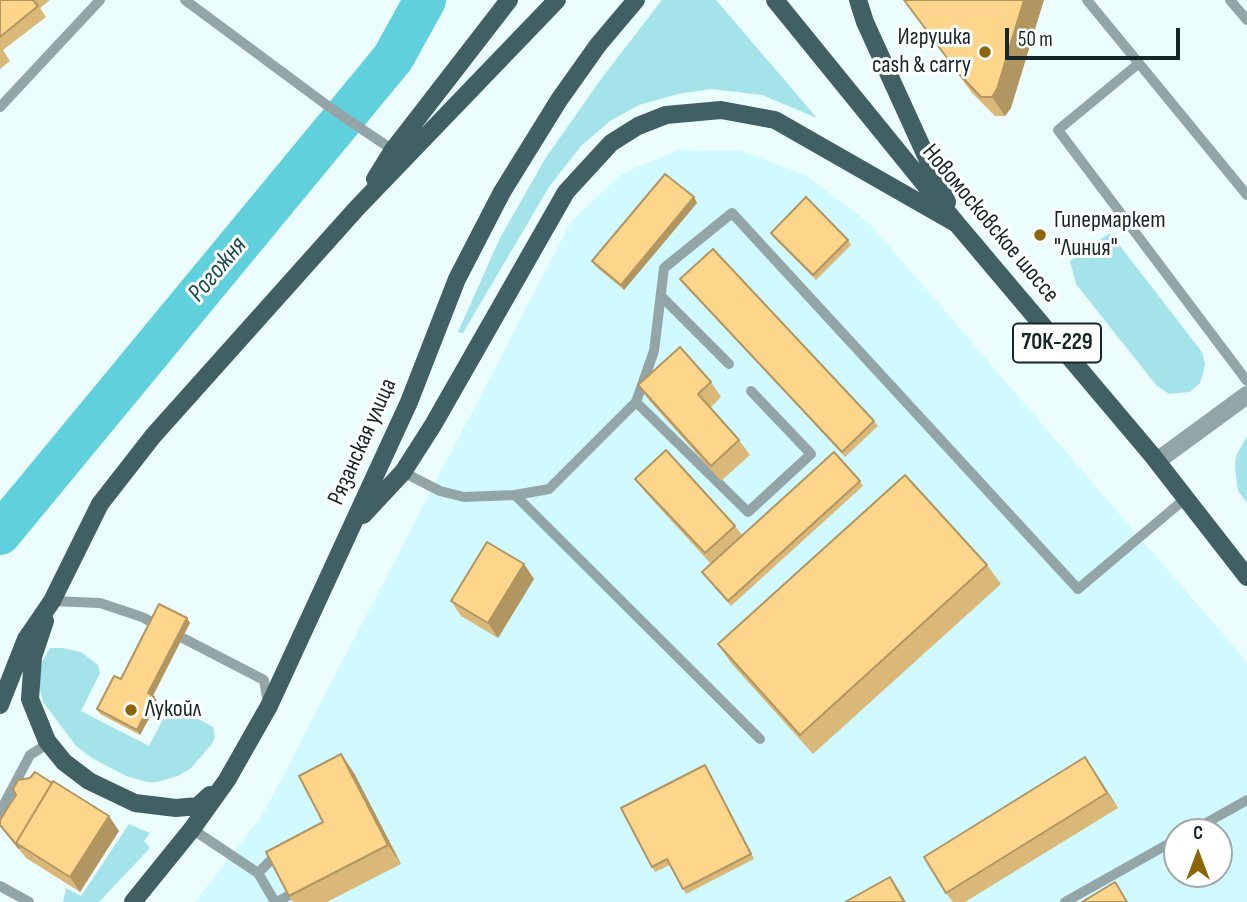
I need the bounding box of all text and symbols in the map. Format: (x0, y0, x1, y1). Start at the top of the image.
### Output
scale bar (1009, 14, 1184, 58)
place label: Игрушка cash & carry (872, 24, 971, 80)
text: 50 m (1018, 27, 1053, 52)
marker: Игрушка cash & carry (977, 44, 993, 60)
street label: Новомосковское шоссе (915, 139, 1065, 309)
place label: Гипермаркет "Линия" (1054, 207, 1166, 263)
marker: Гипермаркет "Линия" (1032, 227, 1048, 243)
water label: Рогожня (182, 231, 254, 309)
road number: 70К-229 (1013, 324, 1101, 362)
street label: Рязанская улица (322, 374, 404, 510)
place label: Лукойл (145, 696, 201, 724)
marker: Лукойл (123, 702, 139, 718)
north arrow (1163, 818, 1233, 888)
text: С (1193, 822, 1203, 845)

